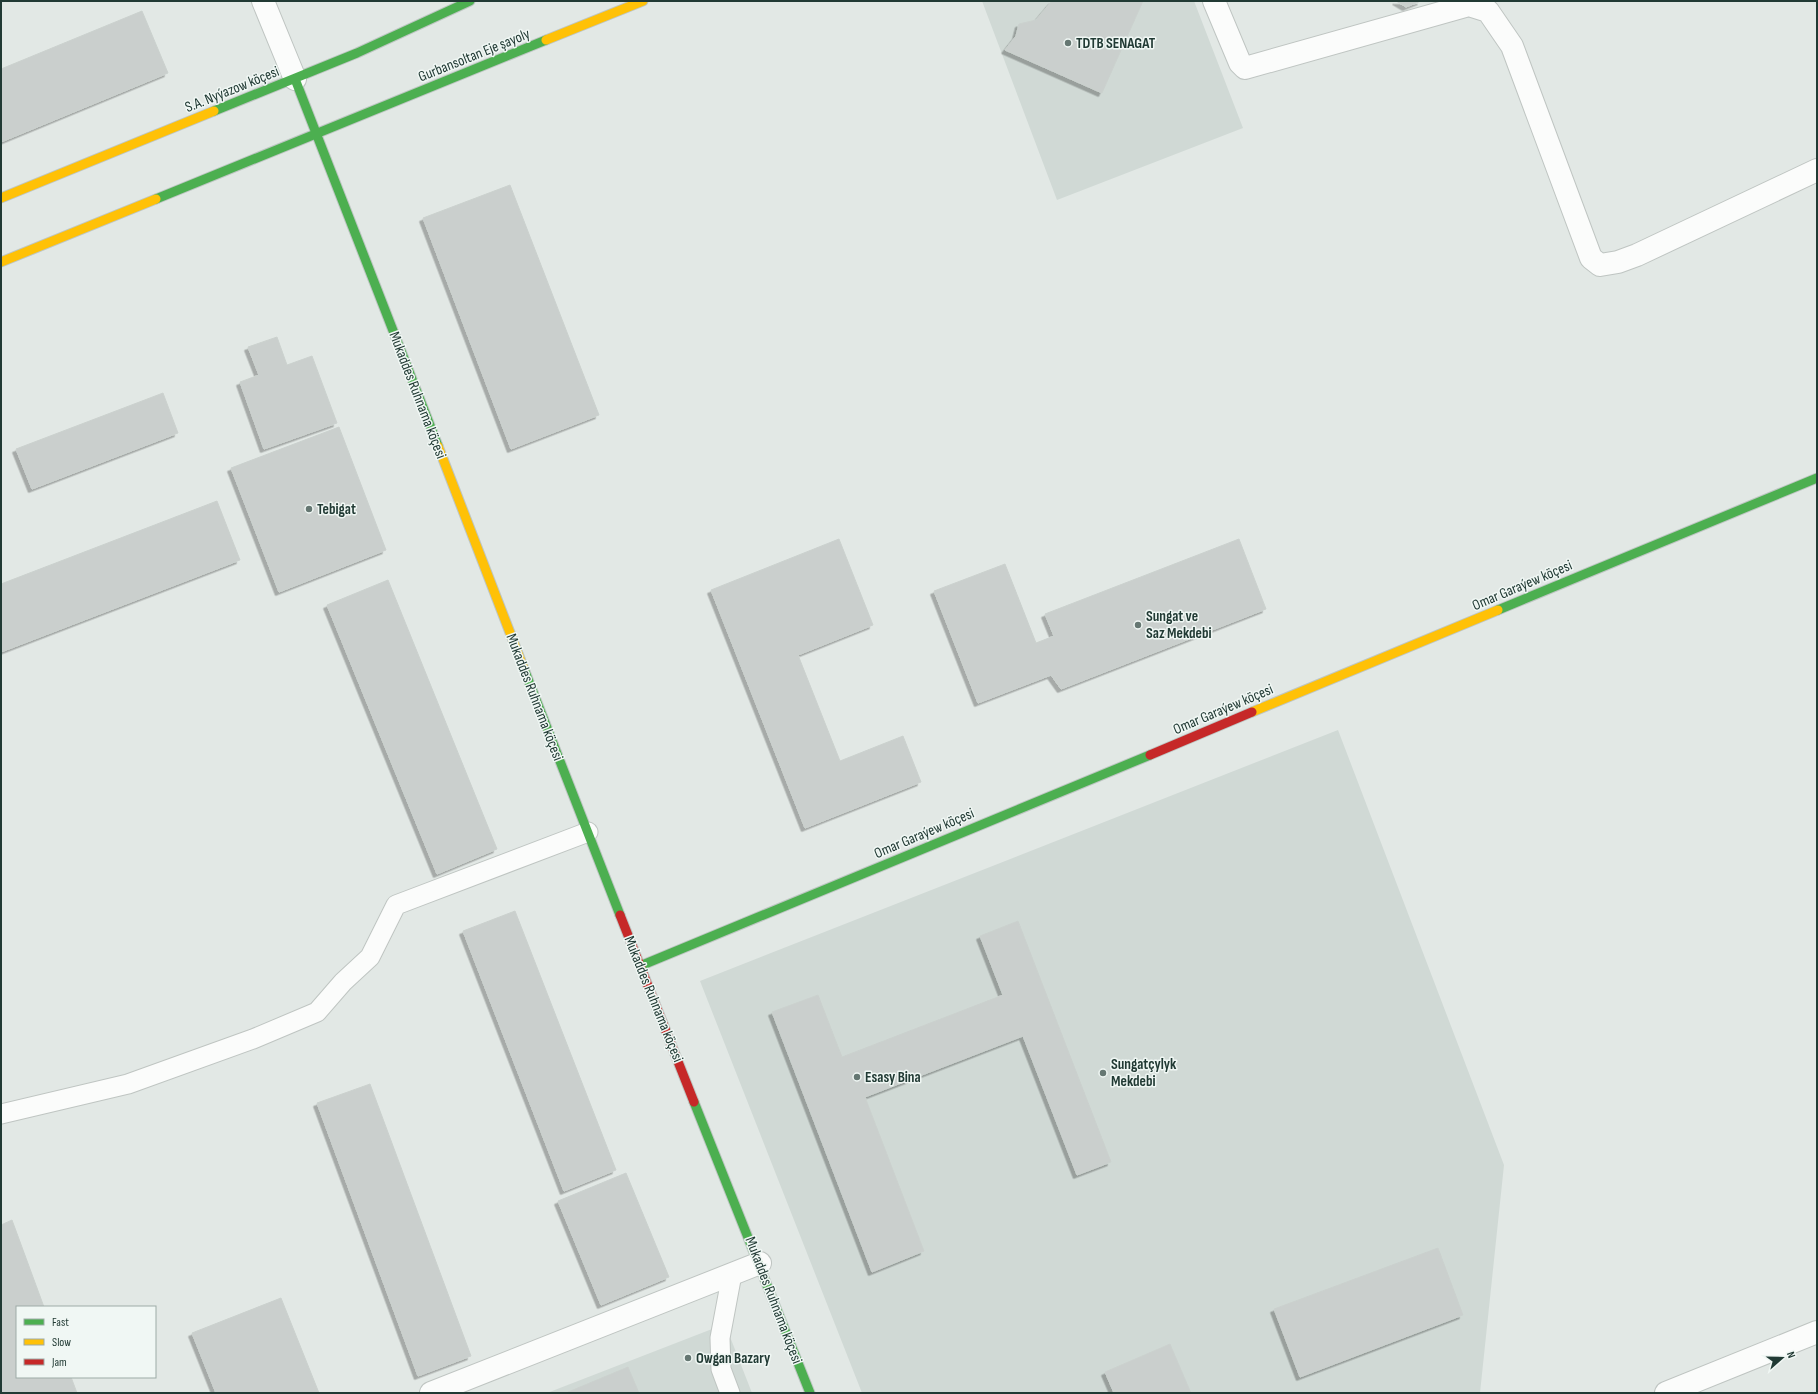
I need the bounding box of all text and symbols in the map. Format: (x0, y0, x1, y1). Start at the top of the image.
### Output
street label: Gurbansoltan Eje şayoly (416, 24, 533, 87)
place label: TDTB SENAGAT (1076, 34, 1156, 53)
marker: TDTB SENAGAT (1063, 38, 1073, 48)
street label: S.A. Nyýazow köçesi (182, 62, 282, 117)
street label: Mukaddes Ruhnama köçesi (385, 329, 451, 462)
place label: Tebigat (317, 500, 356, 519)
marker: Tebigat (304, 504, 314, 514)
street label: Omar Garaýew köçesi (1469, 556, 1575, 615)
place label: Sungat ve Saz Mekdebi (1146, 607, 1211, 643)
marker: Sungat ve Saz Mekdebi (1133, 620, 1143, 630)
street label: Mukaddes Ruhnama köçesi (502, 631, 568, 764)
street label: Omar Garaýew köçesi (1170, 680, 1276, 739)
street label: Omar Garaýew köçesi (871, 804, 977, 863)
street label: Mukaddes Ruhnama köçesi (620, 933, 688, 1065)
place label: Sungatçylyk Mekdebi (1111, 1055, 1177, 1091)
place label: Esasy Bina (865, 1068, 921, 1087)
marker: Sungatçylyk Mekdebi (1098, 1068, 1108, 1078)
marker: Esasy Bina (852, 1072, 862, 1082)
street label: Mukaddes Ruhnama köçesi (741, 1234, 807, 1367)
legend (16, 1306, 156, 1378)
text: Fast (52, 1315, 69, 1330)
text: Slow (52, 1335, 71, 1350)
north arrow (1762, 1338, 1802, 1378)
place label: Owgan Bazary (696, 1349, 771, 1368)
text: N (1784, 1350, 1798, 1360)
marker: Owgan Bazary (683, 1353, 693, 1363)
text: Jam (51, 1355, 67, 1370)

